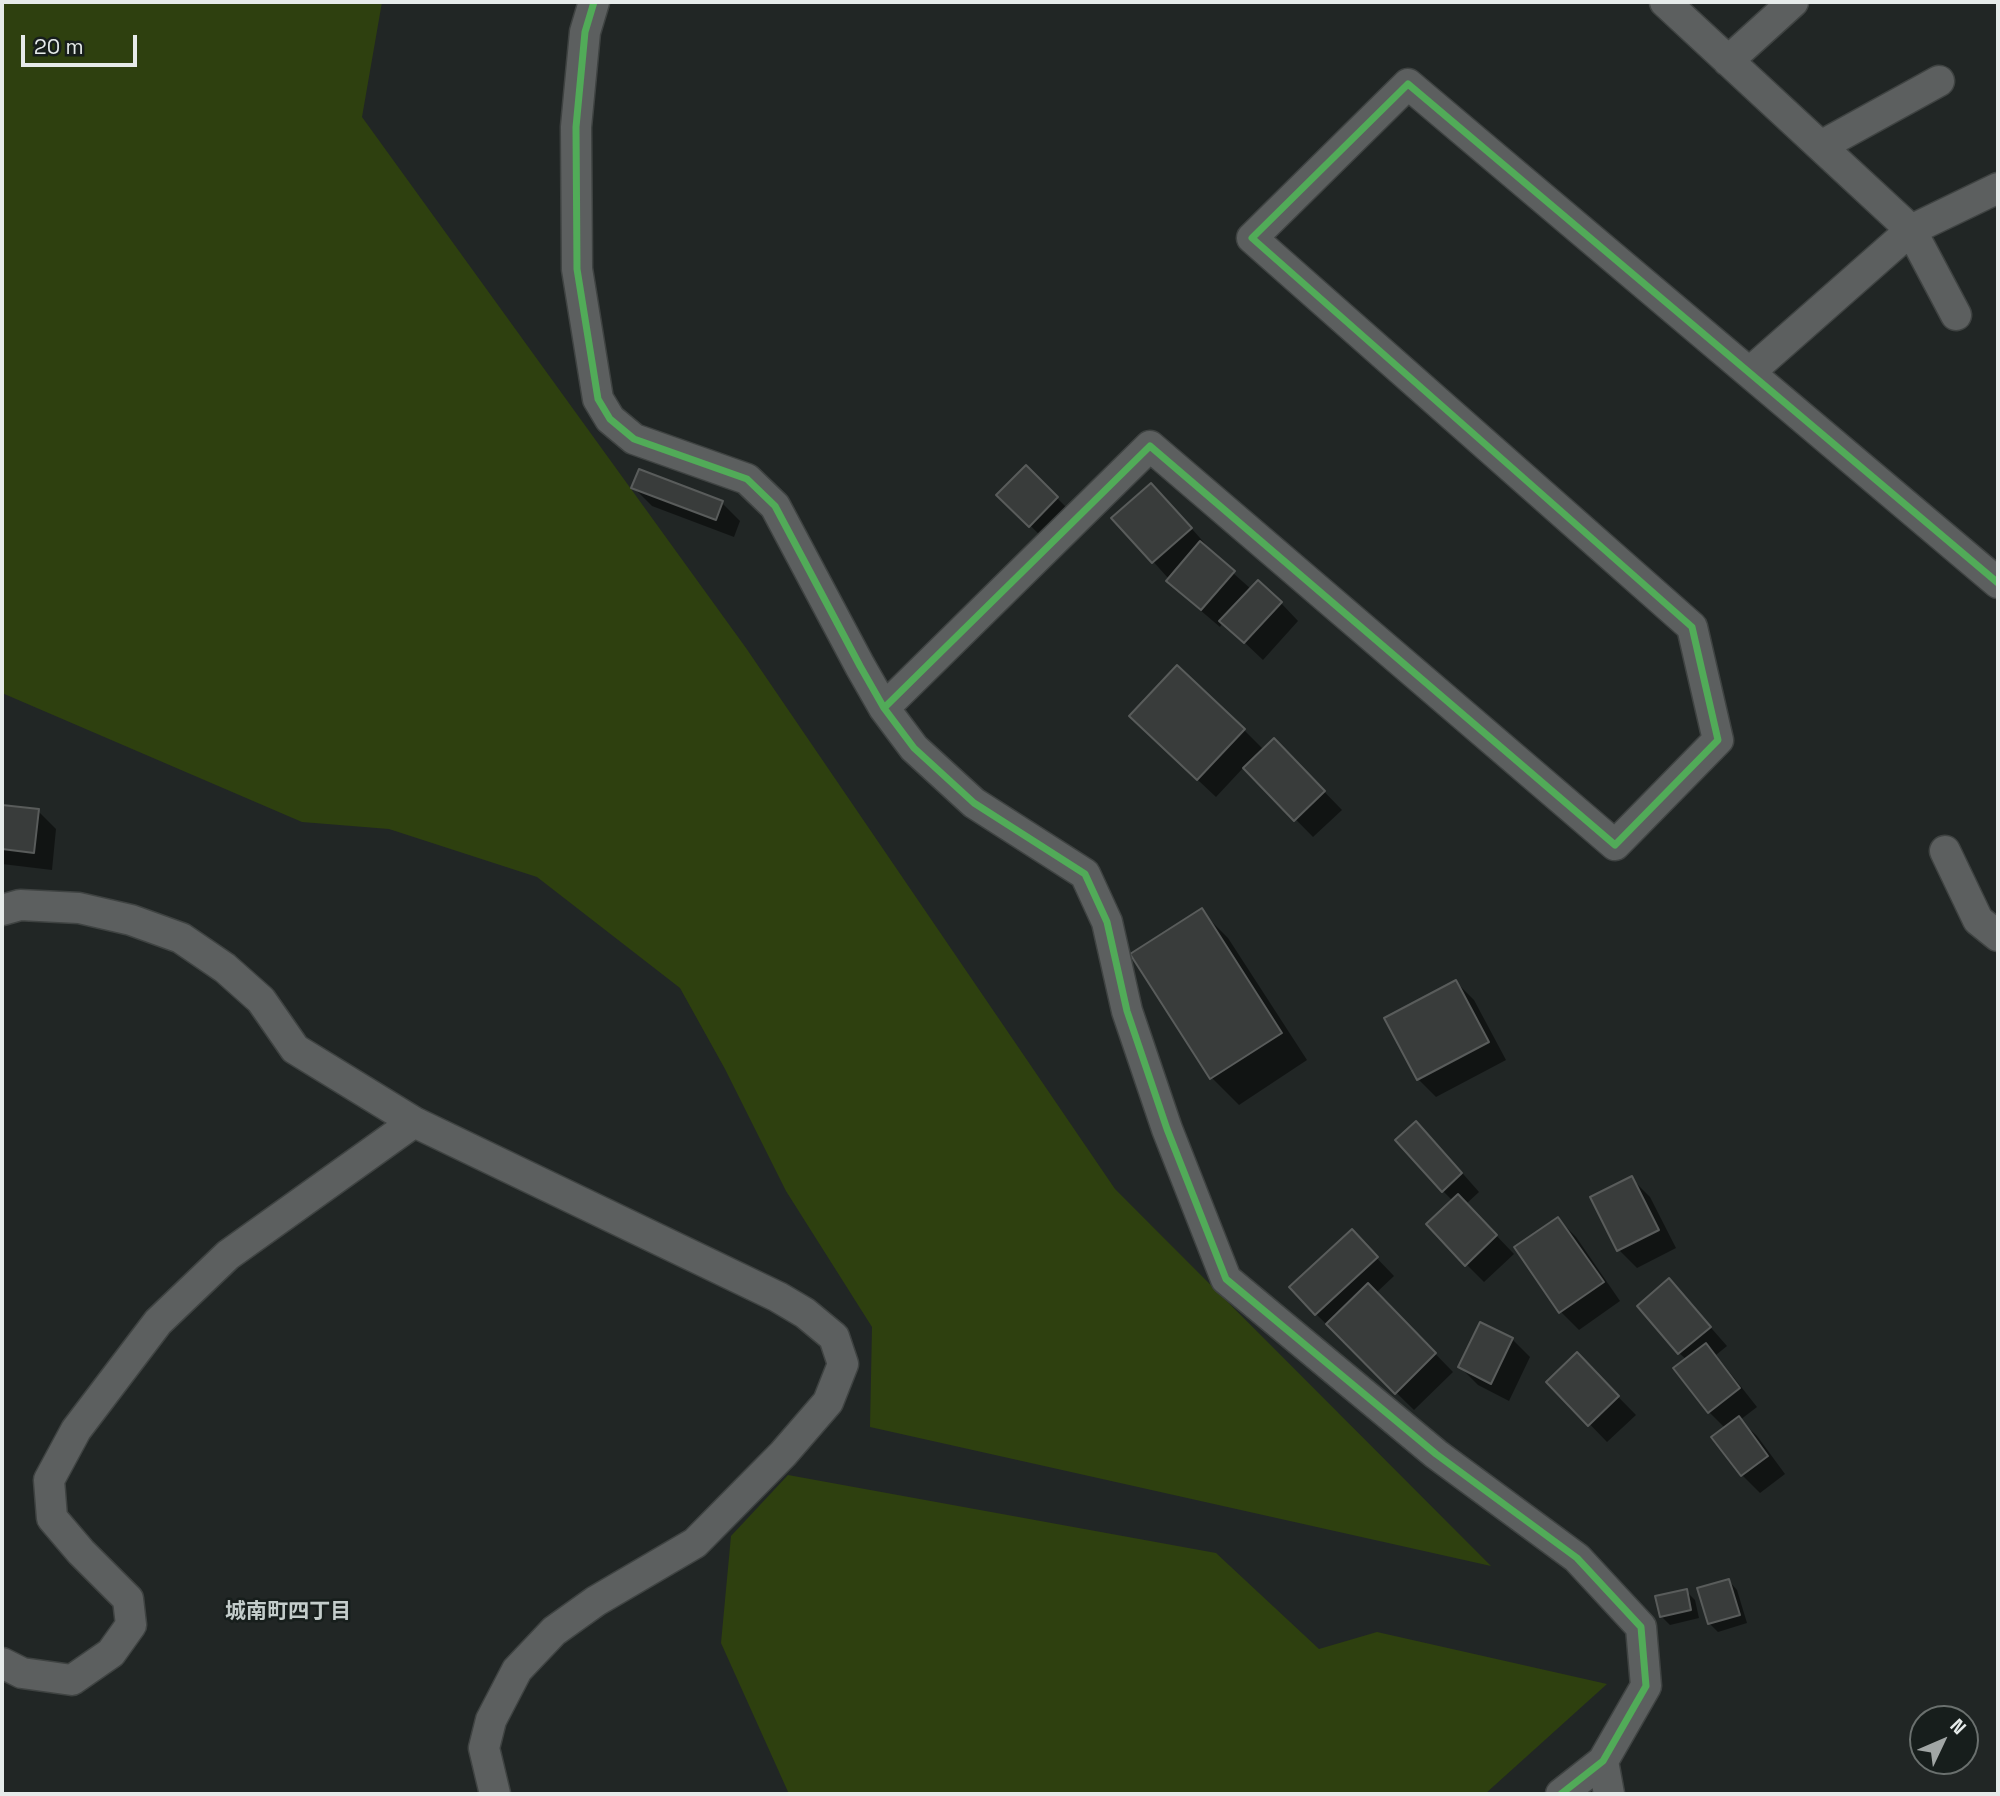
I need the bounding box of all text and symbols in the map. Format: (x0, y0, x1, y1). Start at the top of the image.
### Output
scale bar (24, 21, 140, 65)
text: 20 m (34, 33, 84, 60)
district label: 城南町四丁目 (225, 1599, 351, 1625)
north arrow (1909, 1705, 1979, 1775)
text: N (1945, 1713, 1971, 1740)

